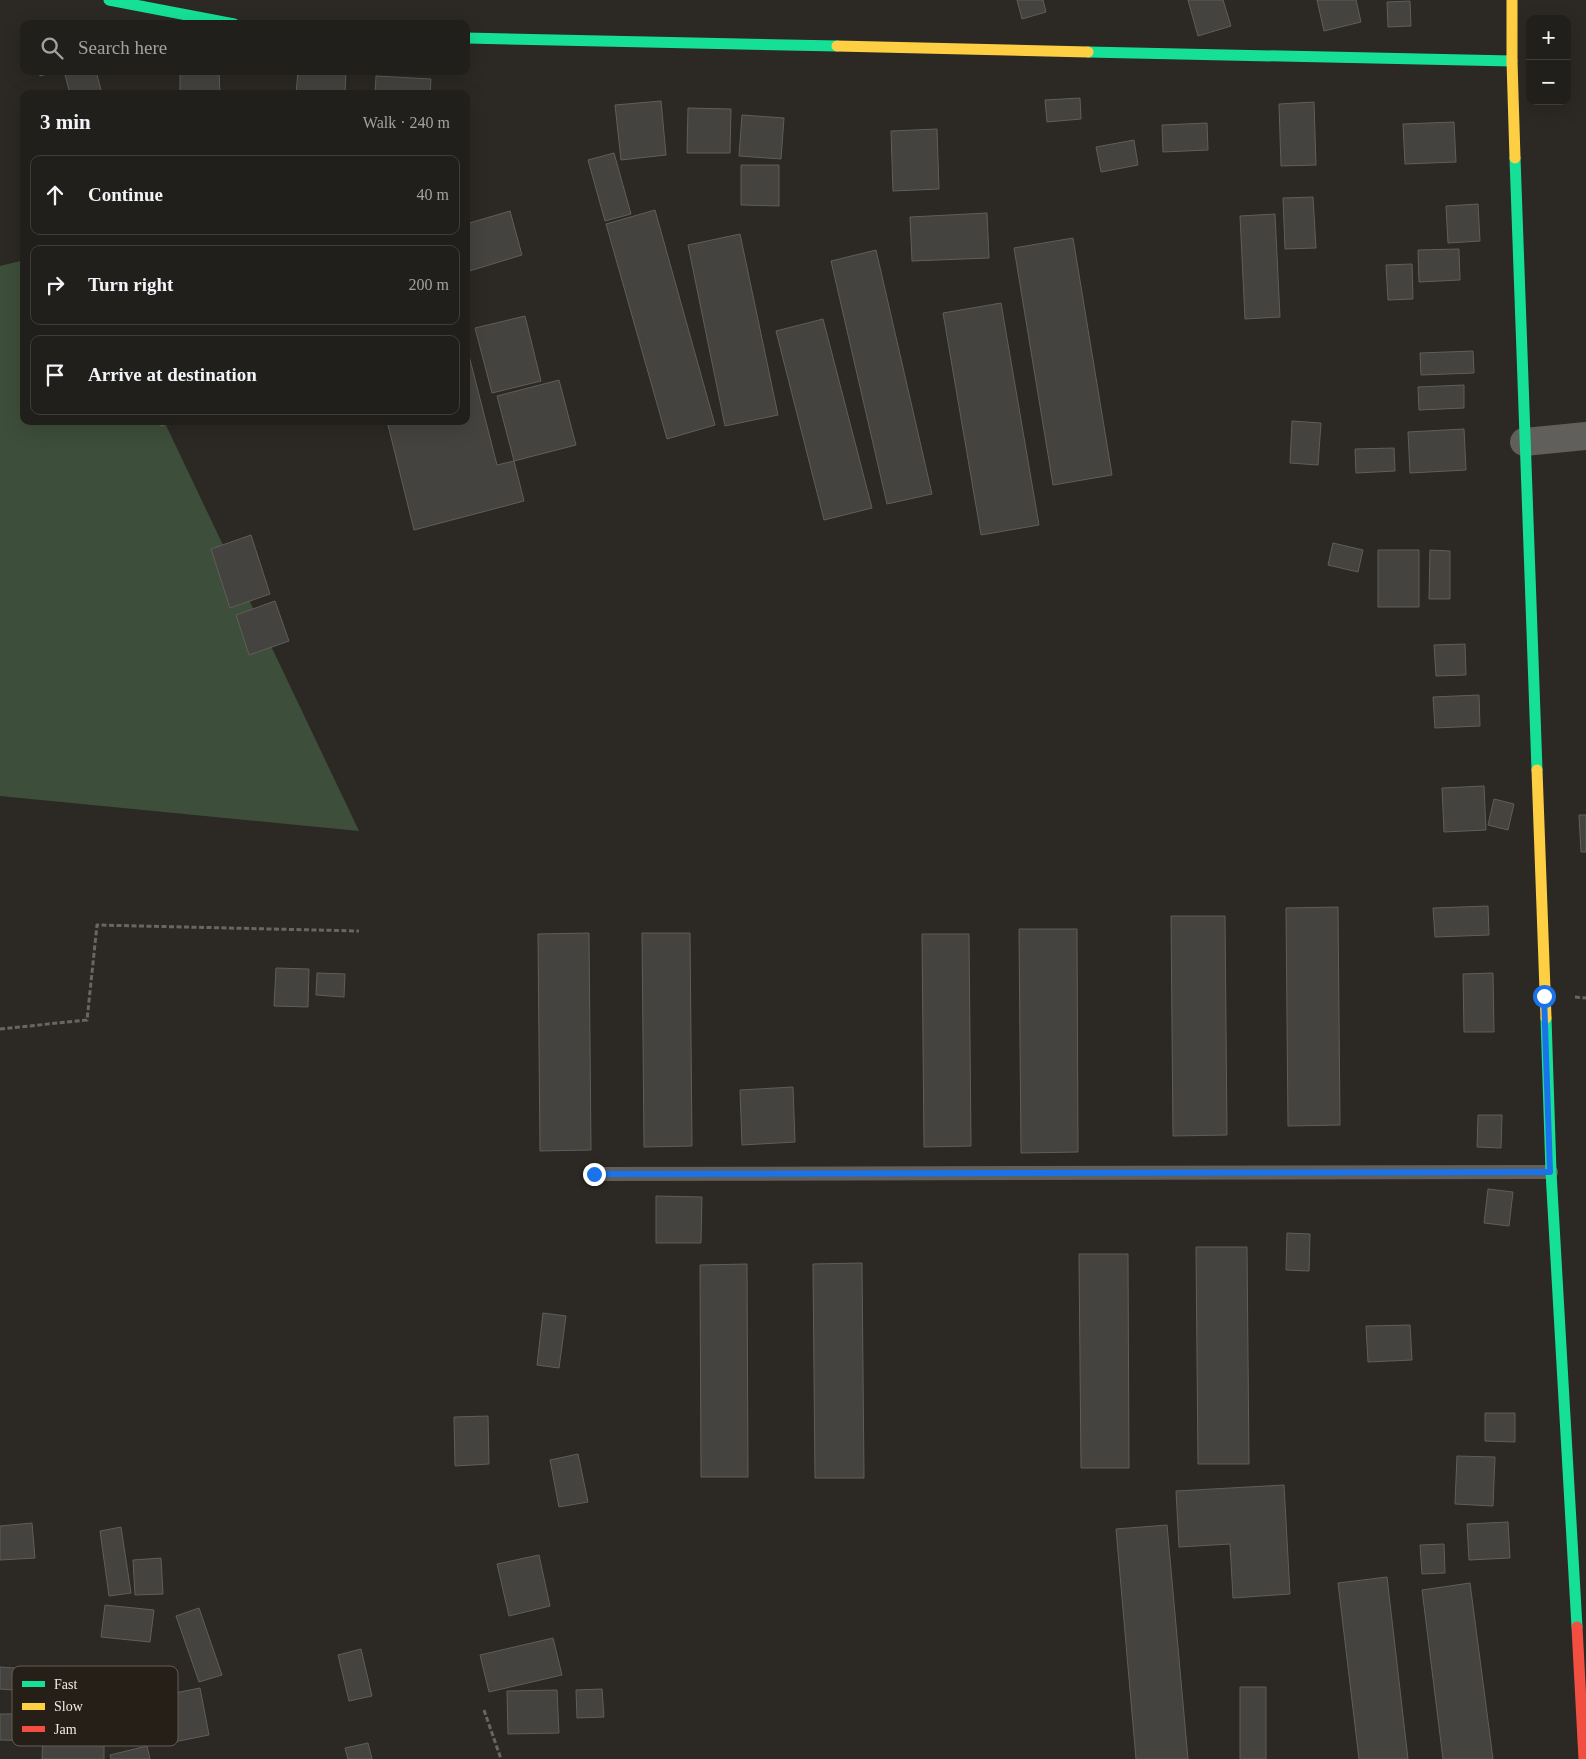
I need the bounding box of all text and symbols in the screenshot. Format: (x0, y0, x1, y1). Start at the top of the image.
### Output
map controls (1526, 15, 1571, 105)
button: + (1526, 15, 1571, 60)
search box (20, 20, 470, 75)
icon: search (38, 34, 66, 62)
text: Search here (78, 37, 167, 58)
button: − (1526, 60, 1571, 105)
text: 3 min (40, 110, 91, 134)
text: Walk · 240 m (363, 114, 450, 131)
icon: ahead (41, 181, 69, 209)
text: Continue (88, 184, 163, 205)
text: 40 m (417, 186, 449, 203)
icon: right (41, 271, 69, 299)
text: Turn right (88, 274, 173, 295)
text: 200 m (409, 276, 449, 293)
icon: arrive (41, 361, 69, 389)
text: Arrive at destination (88, 364, 257, 385)
route start (1533, 985, 1556, 1008)
route end (583, 1163, 606, 1186)
legend (12, 1666, 178, 1746)
text: Fast (54, 1677, 77, 1692)
text: Slow (54, 1699, 84, 1714)
text: Jam (54, 1722, 77, 1737)

